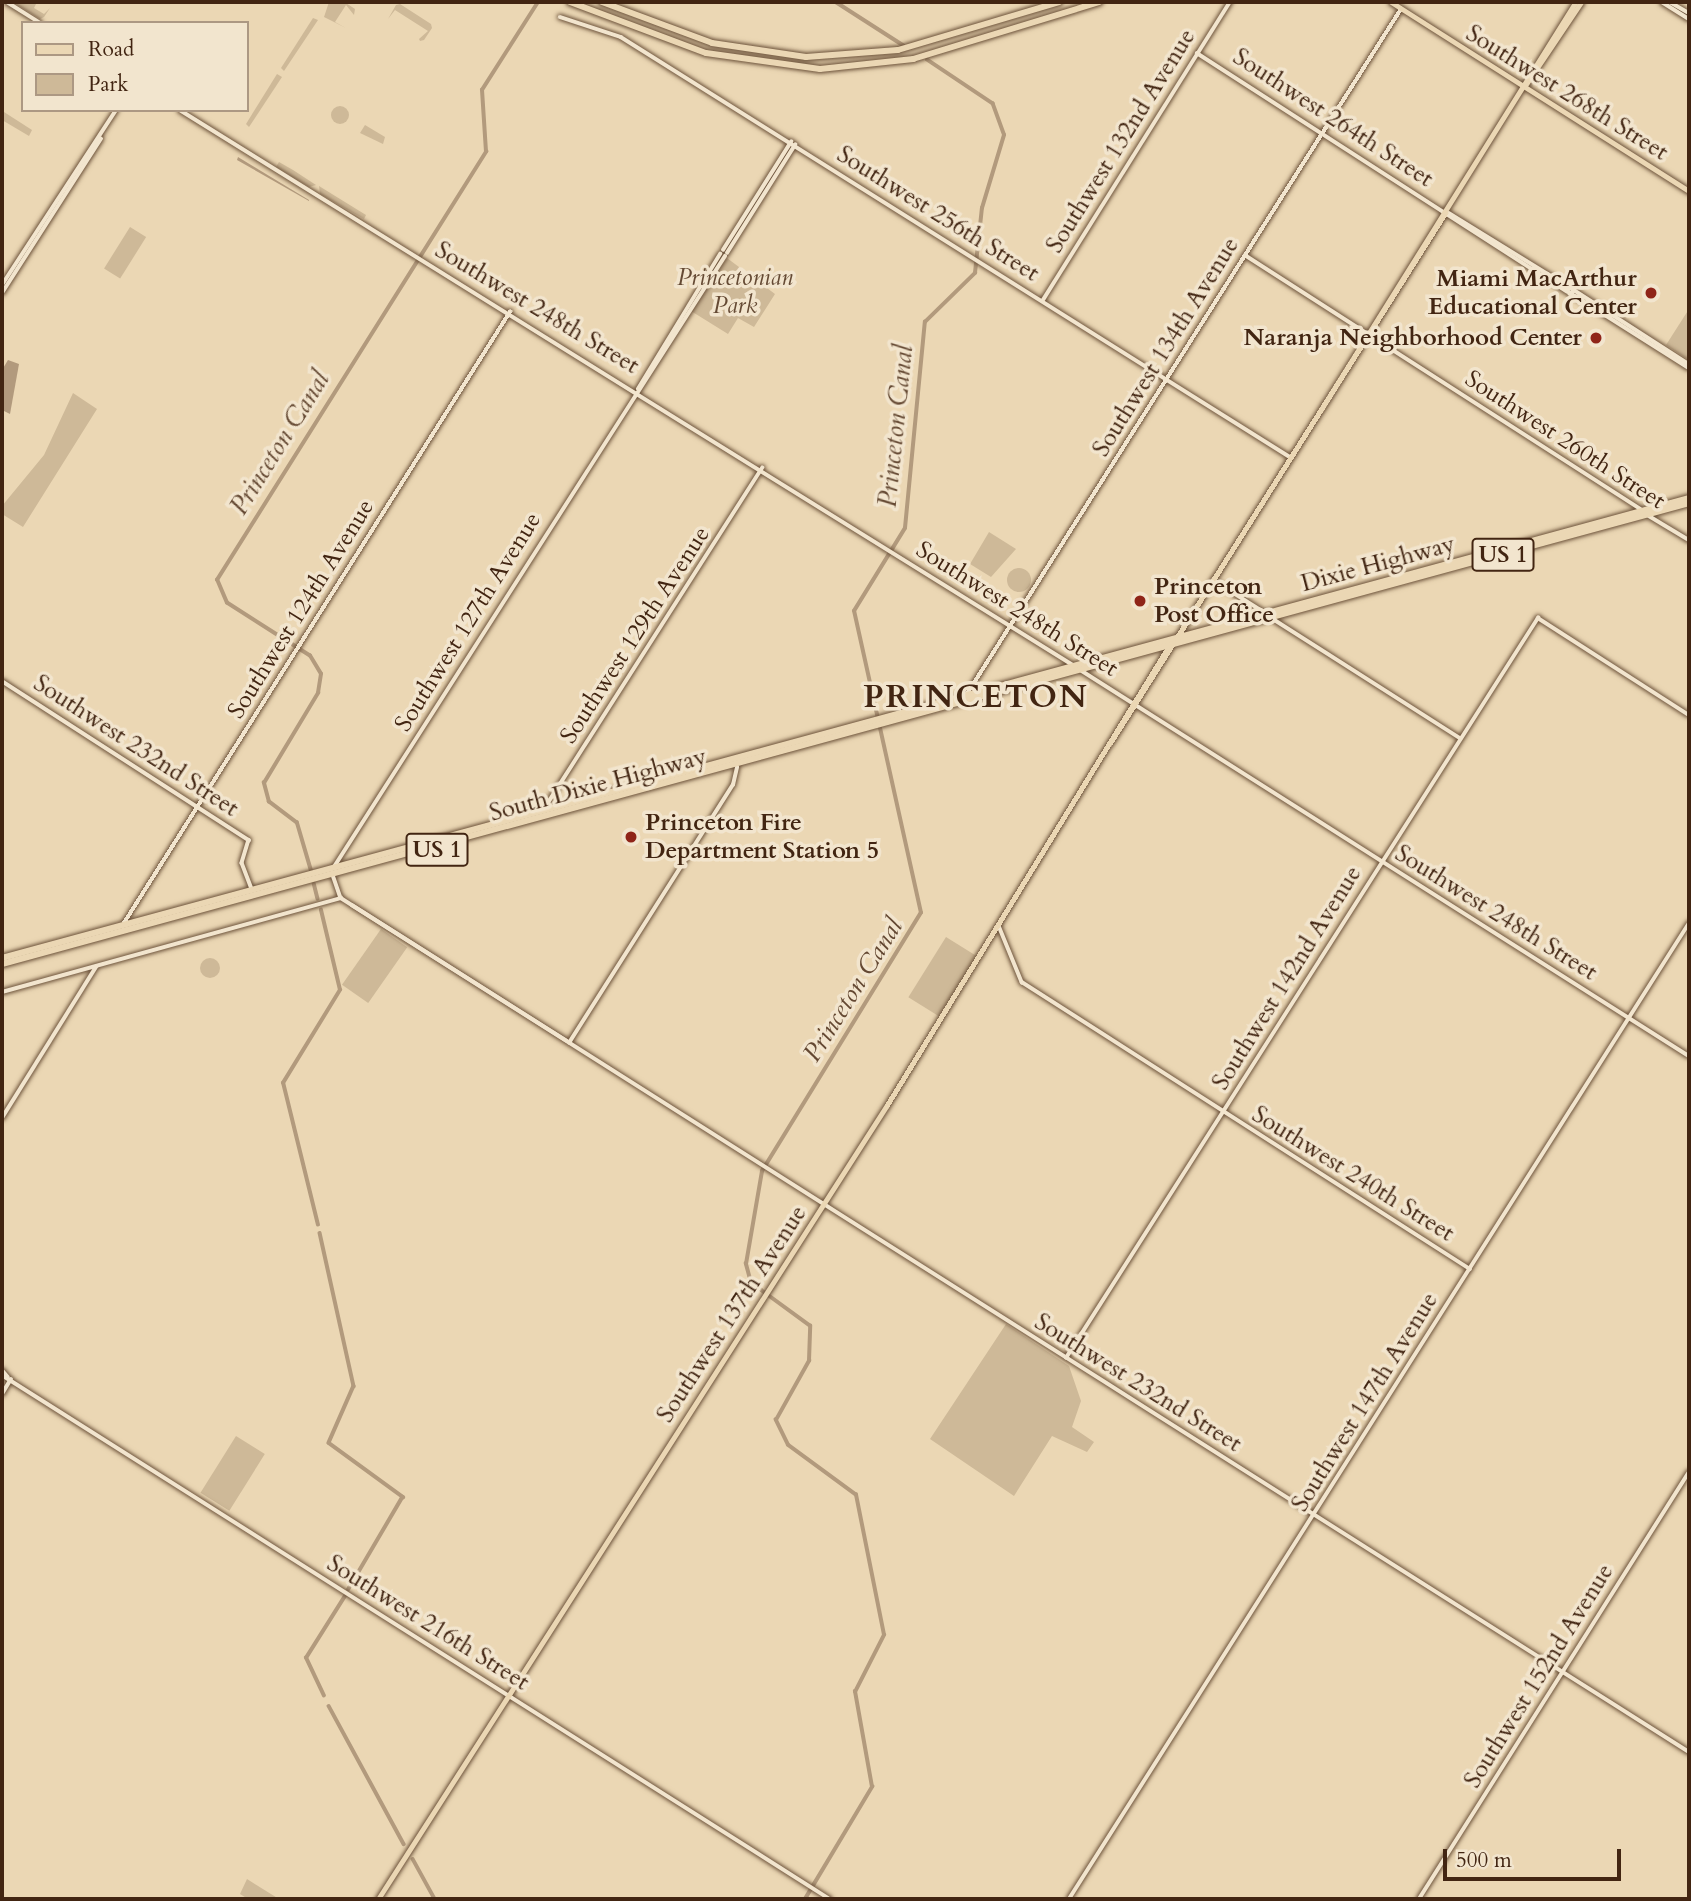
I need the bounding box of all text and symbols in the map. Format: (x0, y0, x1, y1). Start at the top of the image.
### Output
street label: Southwest 268th Street (1461, 19, 1673, 167)
legend (21, 21, 248, 112)
street label: Southwest 132nd Avenue (1040, 24, 1202, 258)
text: Road (88, 35, 134, 64)
street label: Southwest 264th Street (1227, 42, 1439, 194)
text: Park (88, 70, 128, 99)
street label: Southwest 256th Street (832, 140, 1044, 288)
street label: Southwest 134th Avenue (1087, 232, 1245, 462)
street label: Southwest 248th Street (430, 236, 644, 380)
park label: Princetonian Park (677, 264, 793, 320)
place label: Miami MacArthur Educational Center (1428, 265, 1637, 321)
marker: Miami MacArthur Educational Center (1643, 285, 1659, 301)
place label: Naranja Neighborhood Center (1243, 324, 1582, 352)
marker: Naranja Neighborhood Center (1588, 330, 1604, 346)
water label: Princeton Canal (872, 343, 920, 509)
street label: Southwest 260th Street (1459, 364, 1671, 516)
water label: Princeton Canal (223, 365, 337, 521)
street label: Southwest 124th Avenue (222, 494, 380, 724)
street label: Southwest 127th Avenue (389, 507, 547, 737)
street label: Southwest 129th Avenue (554, 521, 716, 749)
street label: Dixie Highway (1298, 530, 1458, 598)
street label: Southwest 248th Street (911, 535, 1123, 683)
road number: US 1 (1472, 536, 1534, 575)
place label: Princeton Post Office (1154, 573, 1274, 629)
marker: Princeton Post Office (1132, 593, 1148, 609)
street label: Southwest 232nd Street (28, 669, 244, 823)
district label: PRINCETON (864, 678, 1088, 716)
street label: South Dixie Highway (486, 742, 710, 828)
place label: Princeton Fire Department Station 5 (645, 809, 879, 865)
marker: Princeton Fire Department Station 5 (623, 829, 639, 845)
road number: US 1 (406, 830, 468, 870)
street label: Southwest 248th Street (1390, 839, 1602, 987)
street label: Southwest 142nd Avenue (1206, 861, 1368, 1095)
water label: Princeton Canal (796, 912, 910, 1068)
street label: Southwest 240th Street (1247, 1100, 1459, 1248)
street label: Southwest 137th Avenue (651, 1200, 813, 1428)
street label: Southwest 147th Avenue (1286, 1287, 1444, 1517)
street label: Southwest 232nd Street (1029, 1308, 1247, 1458)
street label: Southwest 216th Street (322, 1549, 534, 1697)
street label: Southwest 152nd Avenue (1458, 1559, 1620, 1793)
scale bar (1446, 1834, 1624, 1878)
text: 500 m (1456, 1846, 1512, 1875)

